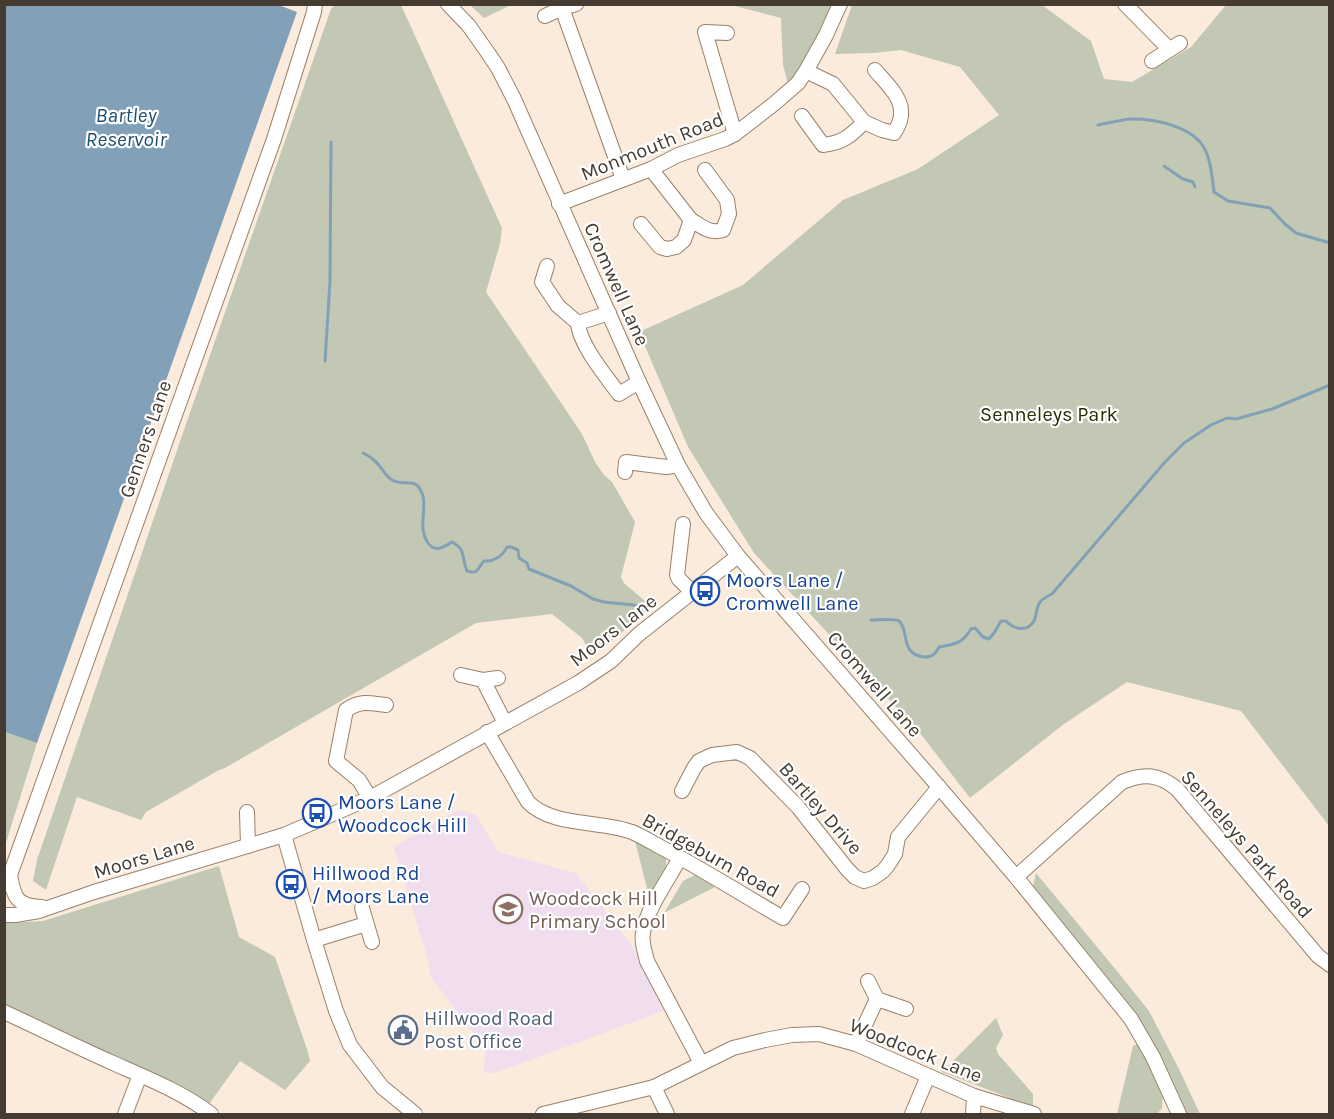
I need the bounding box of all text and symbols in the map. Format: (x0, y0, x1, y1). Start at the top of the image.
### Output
water label: Bartley Reservoir (86, 103, 167, 151)
street label: Monmouth Road (577, 107, 727, 186)
street label: Cromwell Lane (579, 219, 654, 349)
street label: Genners Lane (115, 377, 176, 501)
park label: Senneleys Park (980, 403, 1118, 426)
place label: Moors Lane / Cromwell Lane (726, 569, 859, 615)
bus stop icon: Moors Lane / Cromwell Lane (689, 575, 721, 607)
street label: Moors Lane (565, 589, 661, 671)
street label: Cromwell Lane (822, 627, 927, 742)
street label: Bartley Drive (774, 757, 867, 859)
street label: Senneleys Park Road (1176, 766, 1317, 923)
place label: Moors Lane / Woodcock Hill (338, 791, 467, 837)
bus stop icon: Moors Lane / Woodcock Hill (301, 797, 333, 829)
street label: Bridgeburn Road (638, 808, 783, 903)
street label: Moors Lane (91, 831, 197, 884)
place label: Hillwood Rd / Moors Lane (312, 862, 429, 908)
bus stop icon: Hillwood Rd / Moors Lane (275, 868, 307, 900)
place label: Woodcock Hill Primary School (529, 887, 666, 933)
school or university icon: Woodcock Hill Primary School (492, 893, 524, 925)
place label: Hillwood Road Post Office (424, 1007, 554, 1053)
street label: Woodcock Lane (846, 1013, 986, 1088)
public building icon: Hillwood Road Post Office (387, 1014, 419, 1046)

